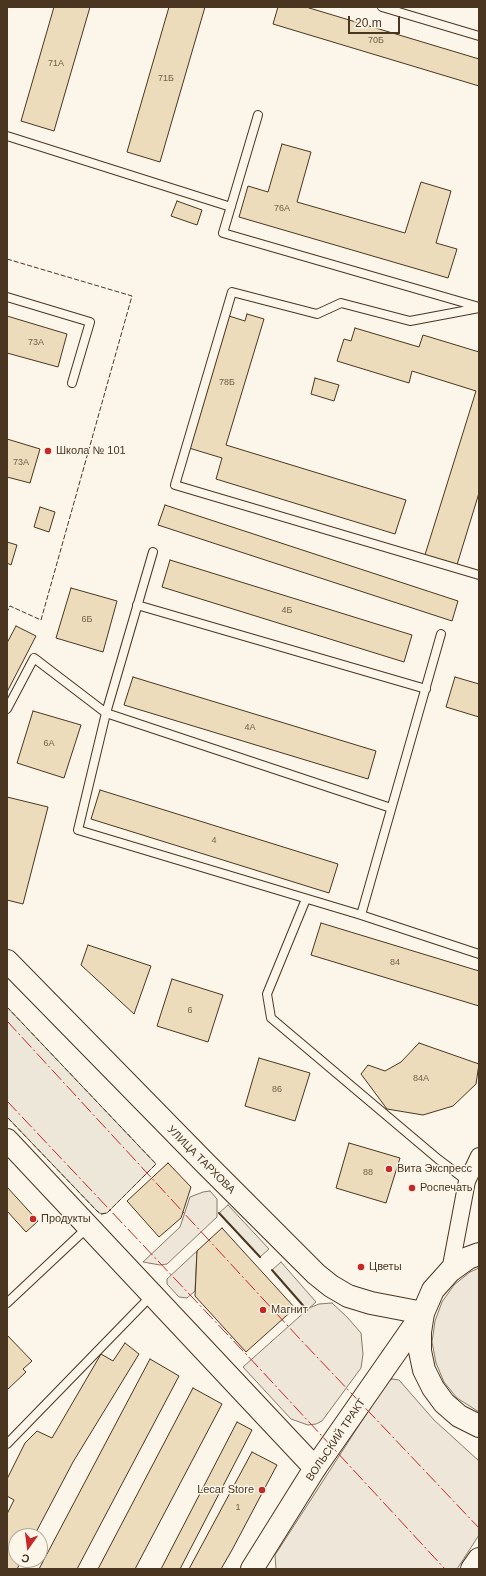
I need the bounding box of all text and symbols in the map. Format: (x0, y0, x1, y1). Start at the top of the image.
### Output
scale bar (350, 8, 402, 34)
text: 20 m (355, 16, 382, 30)
house number: 70Б (368, 36, 384, 46)
house number: 71А (48, 59, 64, 69)
house number: 71Б (158, 74, 174, 84)
house number: 76А (274, 204, 290, 214)
house number: 73А (28, 338, 44, 348)
house number: 78Б (219, 378, 235, 388)
place label: Школа № 101 (56, 444, 126, 458)
marker: Школа № 101 (43, 446, 53, 456)
house number: 73А (13, 458, 29, 468)
house number: 4Б (282, 606, 292, 616)
house number: 6Б (82, 615, 92, 625)
house number: 4А (244, 723, 256, 733)
house number: 6А (43, 739, 55, 749)
house number: 4 (211, 836, 217, 846)
house number: 84 (390, 958, 400, 968)
house number: 6 (187, 1006, 193, 1016)
house number: 84А (413, 1074, 429, 1084)
house number: 86 (272, 1085, 282, 1095)
street label: УЛИЦА ТАРХОВА (164, 1123, 238, 1197)
place label: Вита Экспресс (397, 1162, 472, 1176)
marker: Вита Экспресс (384, 1164, 394, 1174)
house number: 88 (363, 1168, 373, 1178)
place label: Роспечать (420, 1181, 473, 1195)
marker: Роспечать (407, 1183, 417, 1193)
place label: Продукты (41, 1212, 91, 1226)
marker: Продукты (28, 1214, 38, 1224)
place label: Цветы (369, 1260, 402, 1274)
marker: Цветы (356, 1262, 366, 1272)
place label: Магнит (271, 1303, 308, 1317)
marker: Магнит (258, 1305, 268, 1315)
street label: ВОЛЬСКИЙ ТРАКТ (304, 1396, 368, 1484)
place label: Lecar Store (197, 1483, 254, 1497)
marker: Lecar Store (257, 1485, 267, 1495)
house number: 1 (235, 1503, 241, 1513)
north arrow (8, 1528, 48, 1568)
text: С (20, 1552, 31, 1565)

